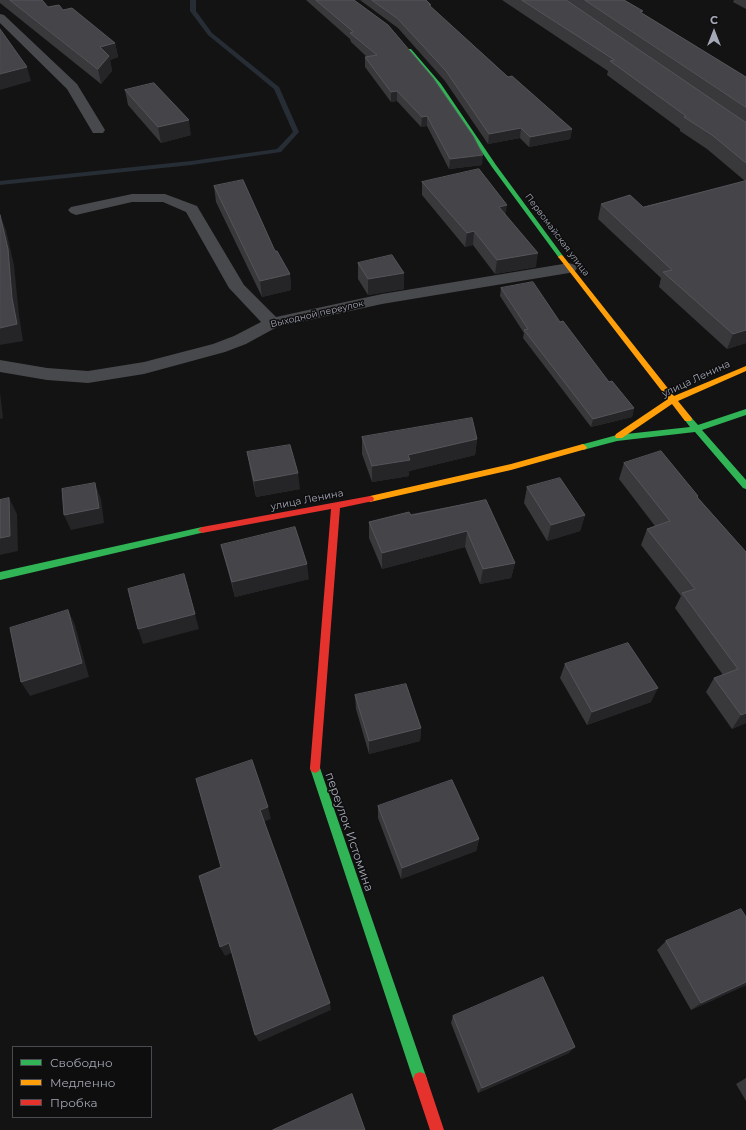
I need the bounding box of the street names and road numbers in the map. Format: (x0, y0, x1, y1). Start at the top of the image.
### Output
street label: Первомайская улица (523, 192, 591, 278)
street label: Выходной переулок (269, 298, 365, 330)
street label: улица Ленина (660, 358, 732, 400)
street label: улица Ленина (269, 487, 345, 513)
street label: переулок Истомина (322, 770, 376, 894)

